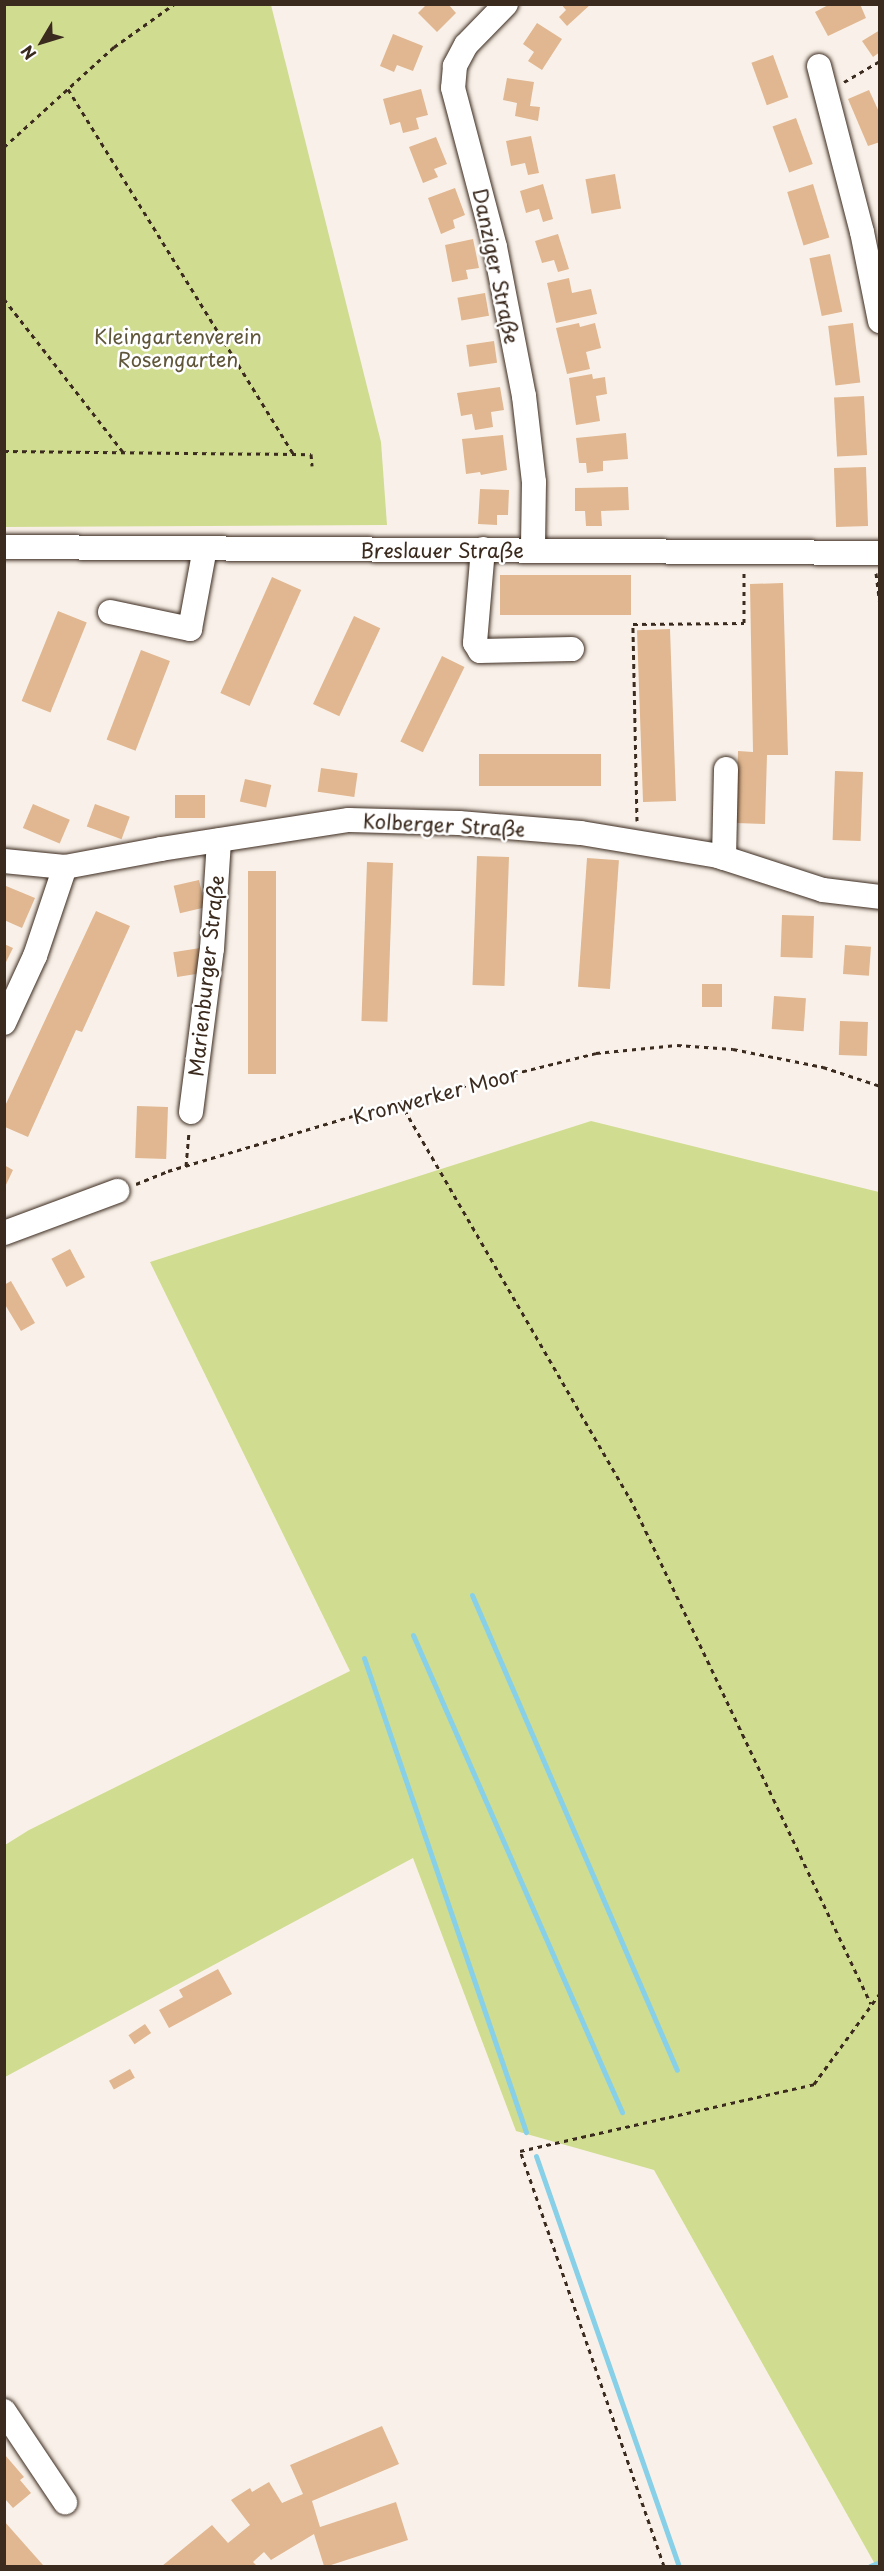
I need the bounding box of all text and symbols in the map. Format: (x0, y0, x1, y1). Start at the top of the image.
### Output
north arrow (12, 12, 72, 72)
text: N (14, 41, 41, 65)
street label: Danziger Straße (468, 186, 524, 346)
park label: Kleingartenverein Rosengarten (94, 325, 262, 372)
street label: Breslauer Straße (359, 538, 525, 562)
street label: Kolberger Straße (362, 809, 526, 841)
street label: Marienburger Straße (183, 874, 229, 1078)
street label: Kronwerker Moor (350, 1061, 522, 1129)

